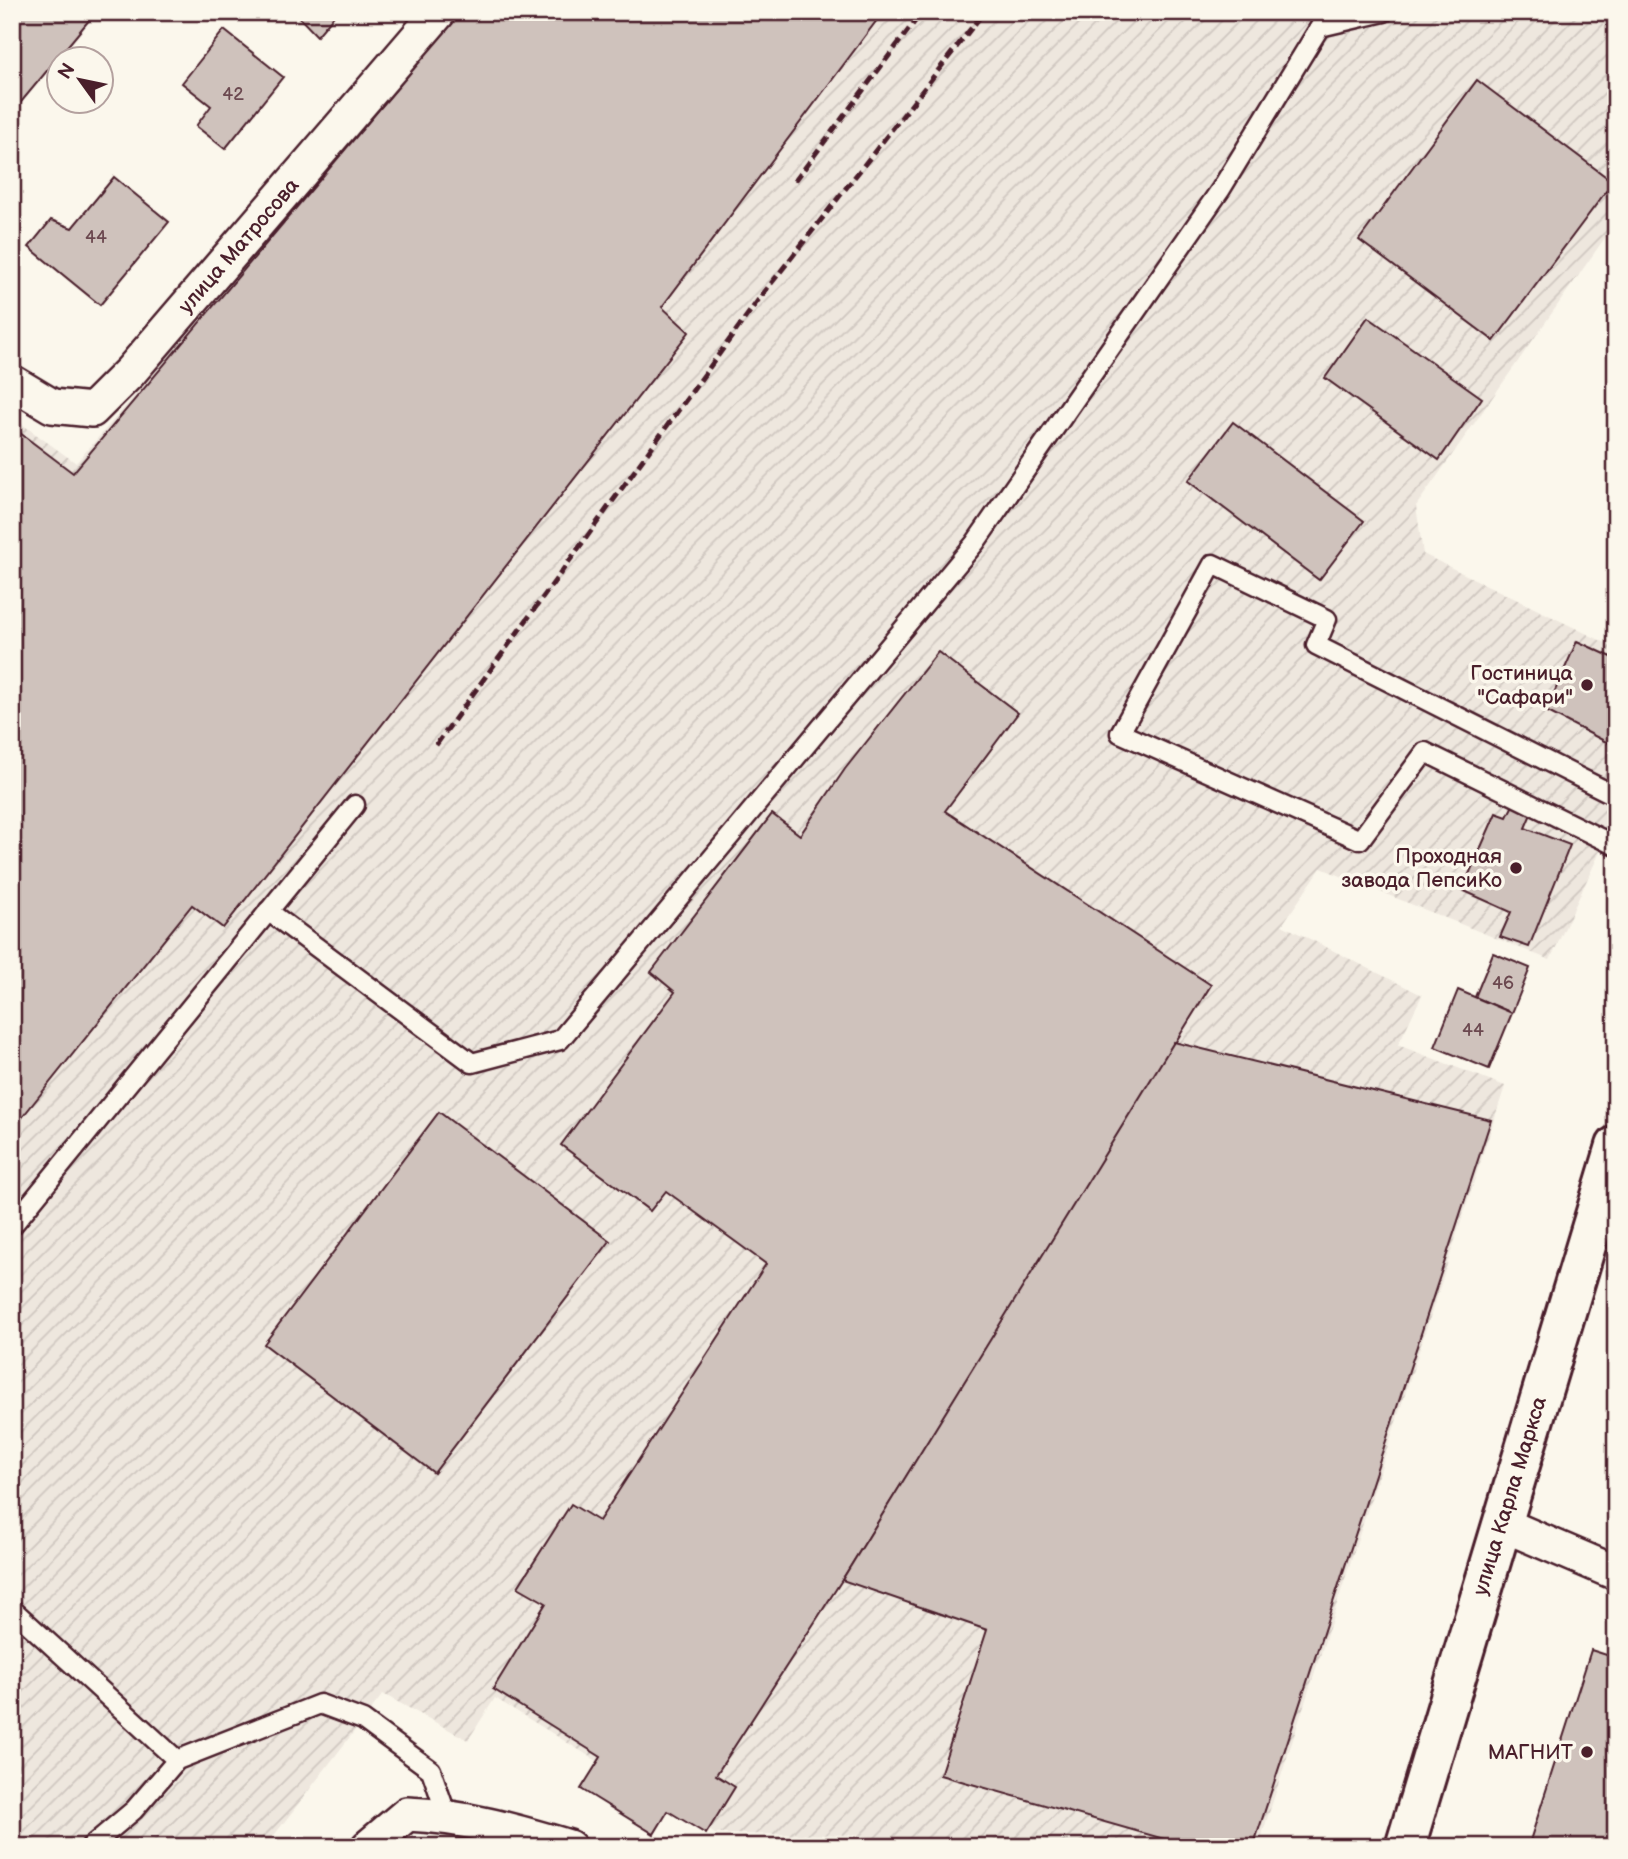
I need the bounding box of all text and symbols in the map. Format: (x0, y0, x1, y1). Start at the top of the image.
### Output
north arrow (46, 46, 116, 116)
text: N (53, 59, 81, 84)
house number: 42 (222, 84, 244, 105)
street label: улица Матросова (173, 173, 305, 319)
house number: 44 (85, 227, 107, 248)
place label: Гостиница "Сафари" (1470, 661, 1574, 710)
marker: Гостиница "Сафари" (1579, 677, 1595, 693)
place label: Проходная завода ПепсиКо (1341, 844, 1502, 893)
marker: Проходная завода ПепсиКо (1508, 860, 1524, 876)
house number: 46 (1492, 973, 1514, 994)
house number: 44 (1462, 1020, 1484, 1041)
street label: улица Карла Маркса (1468, 1393, 1552, 1599)
place label: МАГНИТ (1488, 1740, 1574, 1765)
marker: МАГНИТ (1579, 1744, 1595, 1760)

